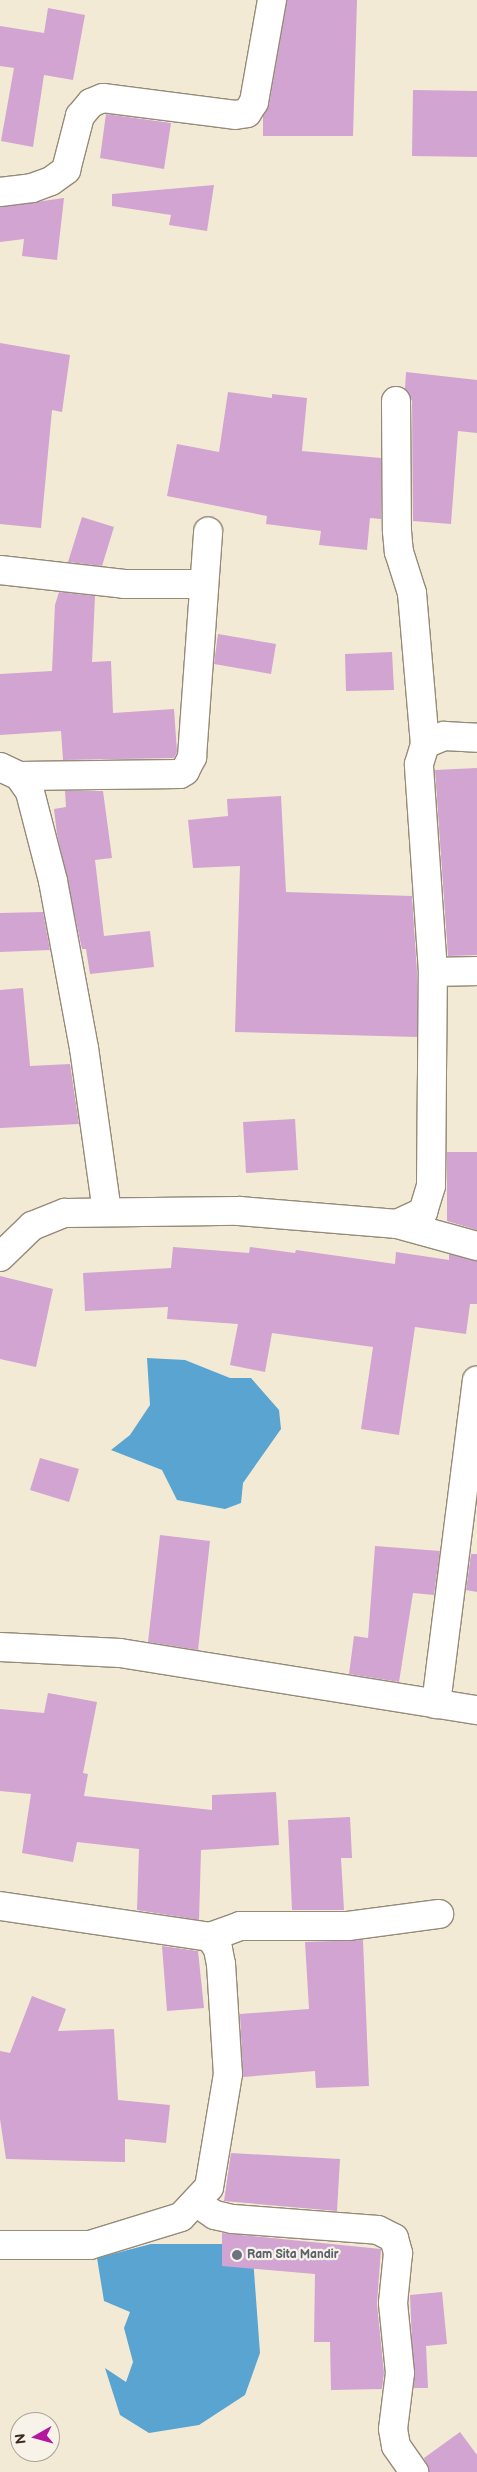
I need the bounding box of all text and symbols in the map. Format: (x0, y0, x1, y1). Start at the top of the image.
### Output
place label: Ram Sita Mandir (247, 2248, 338, 2262)
marker: Ram Sita Mandir (231, 2249, 243, 2261)
north arrow (10, 2412, 60, 2462)
text: N (12, 2433, 30, 2445)

